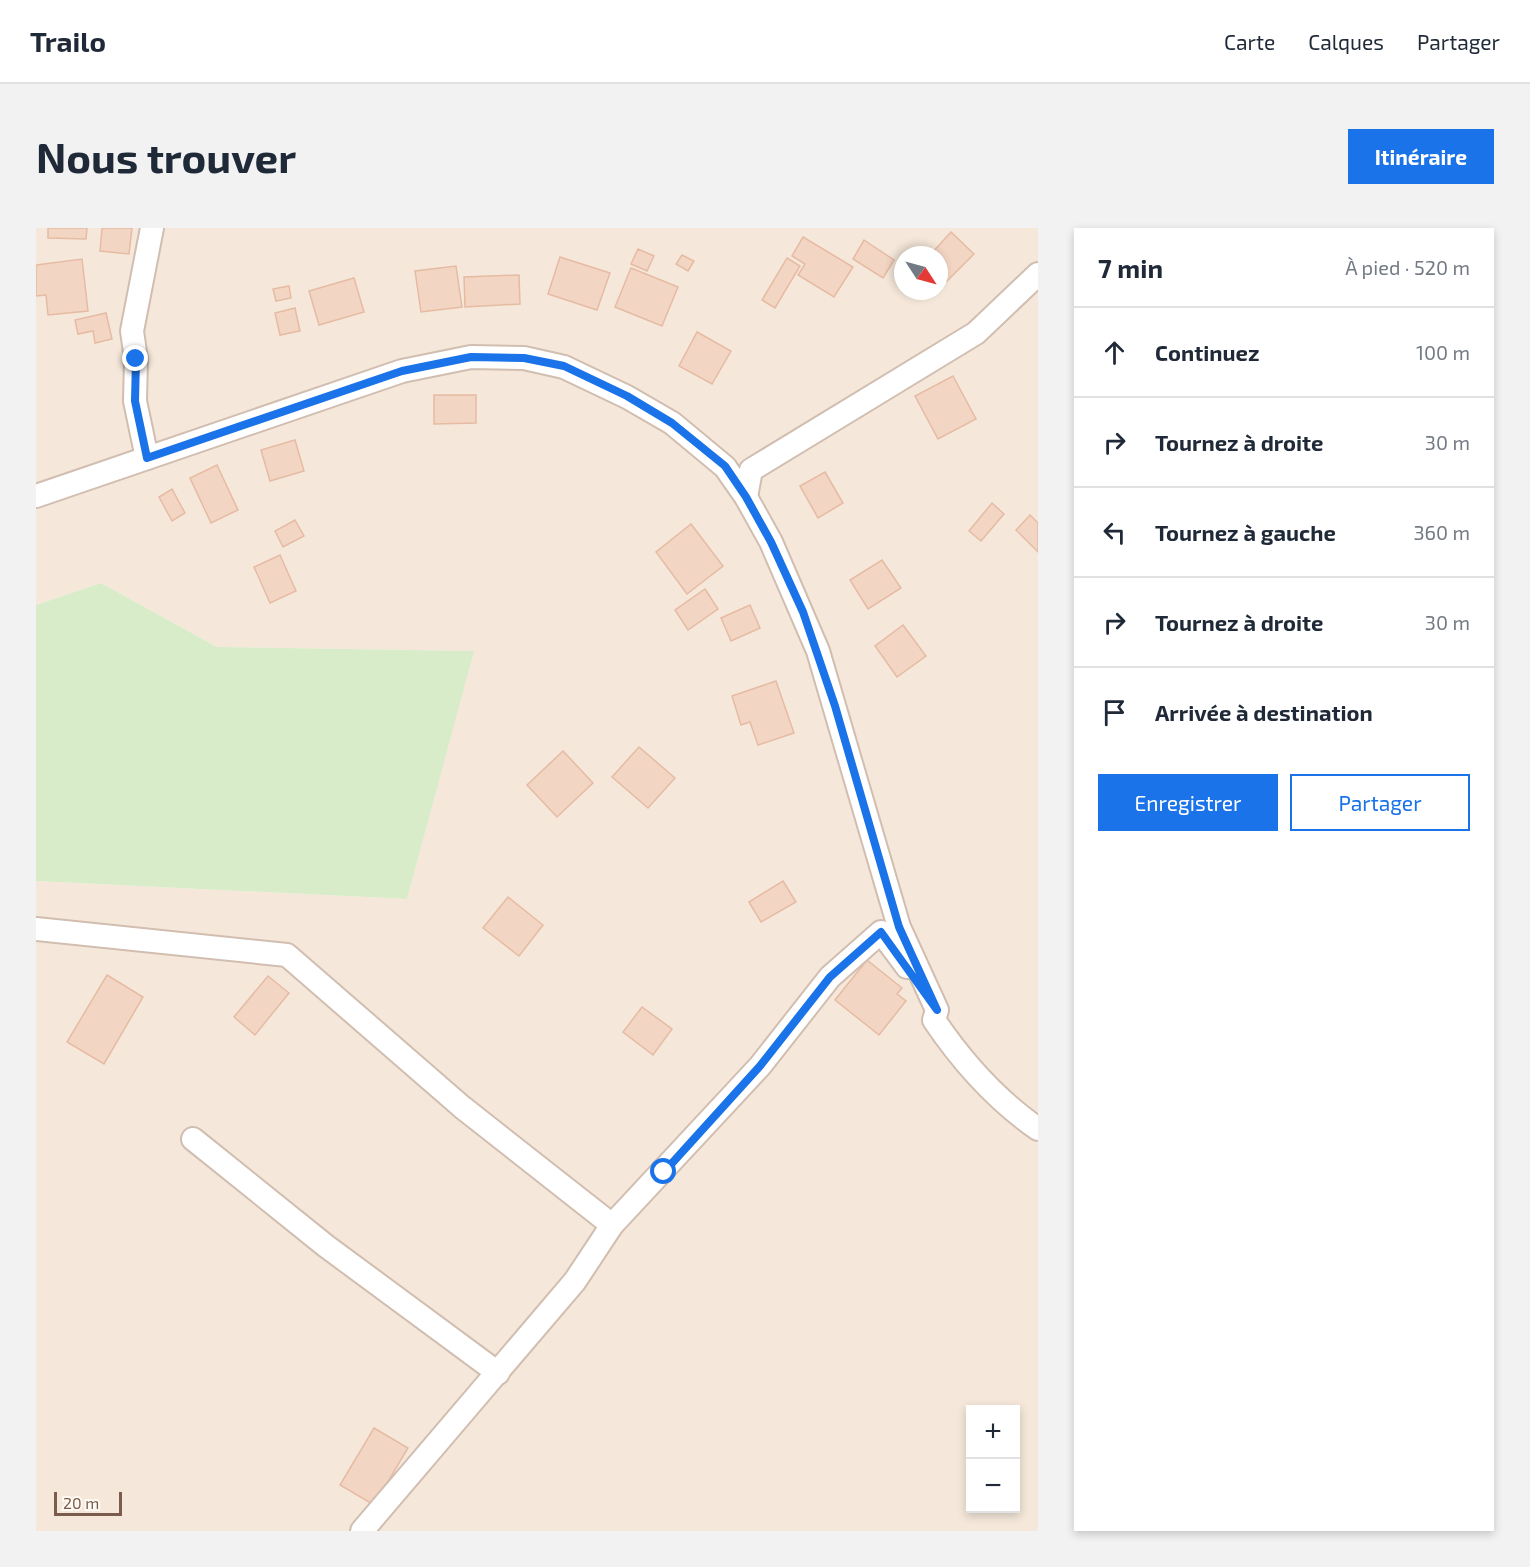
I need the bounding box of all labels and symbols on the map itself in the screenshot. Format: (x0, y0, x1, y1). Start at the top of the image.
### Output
north arrow (894, 246, 948, 300)
route end (122, 345, 148, 371)
route start (650, 1158, 676, 1184)
scale bar (54, 1489, 122, 1516)

